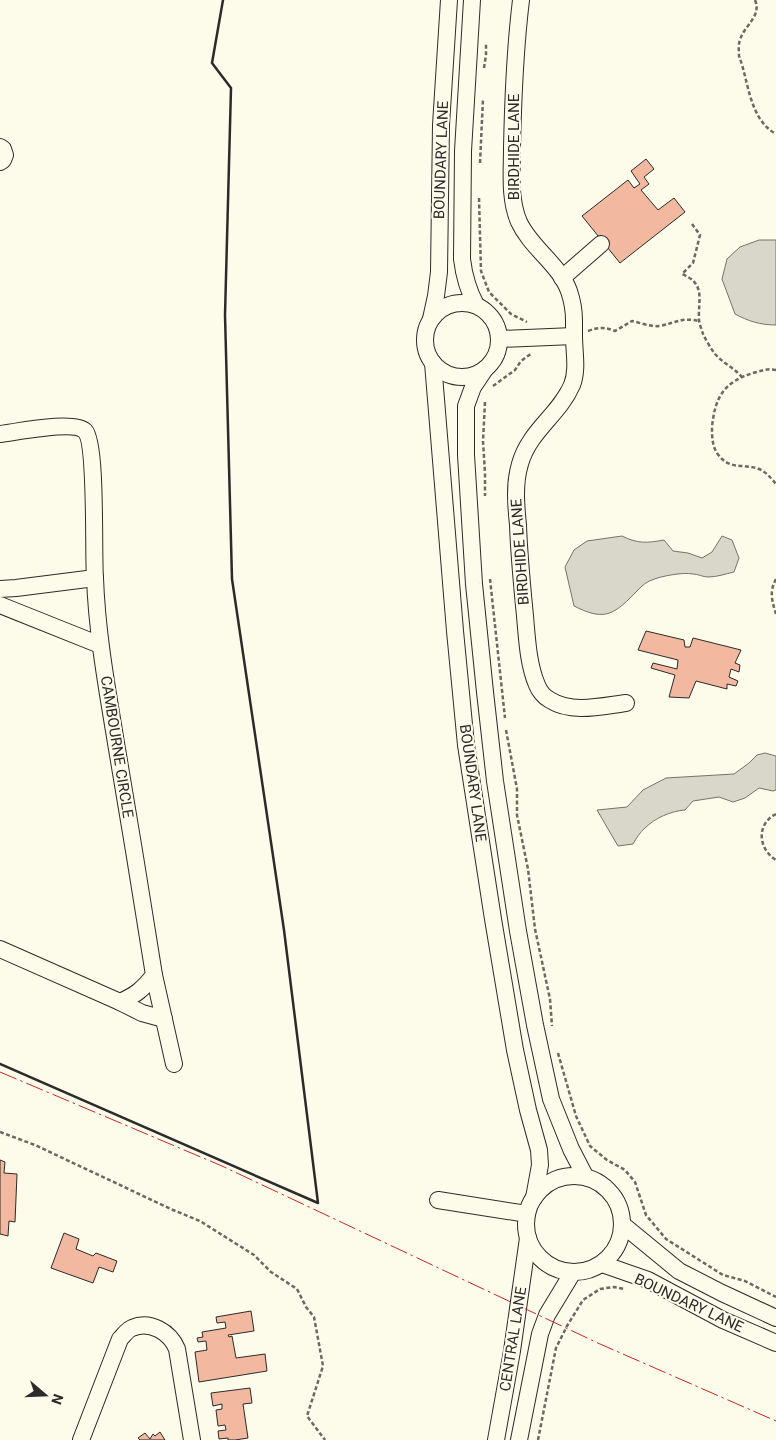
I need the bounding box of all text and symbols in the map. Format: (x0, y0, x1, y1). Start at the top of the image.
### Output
street label: BIRDHIDE LANE (505, 93, 523, 200)
street label: BOUNDARY LANE (430, 100, 452, 219)
street label: BIRDHIDE LANE (507, 498, 533, 606)
street label: CAMBOURNE CIRCLE (97, 675, 137, 820)
street label: BOUNDARY LANE (456, 723, 490, 843)
street label: BOUNDARY LANE (632, 1270, 747, 1336)
street label: CENTRAL LANE (496, 1285, 530, 1393)
north arrow (20, 1370, 70, 1420)
text: N (48, 1392, 66, 1407)

